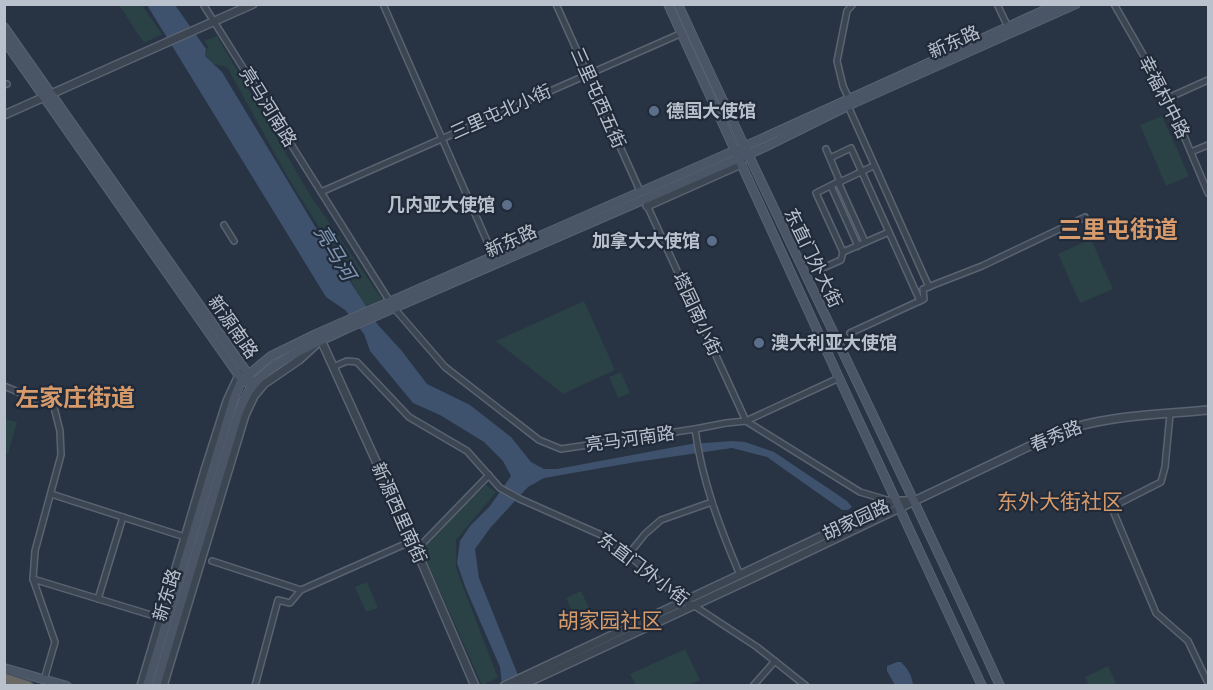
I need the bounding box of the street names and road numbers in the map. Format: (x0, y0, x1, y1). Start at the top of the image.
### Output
street label: 新东路 (925, 21, 983, 63)
street label: 三里屯西五街 (566, 44, 630, 152)
street label: 幸福村中路 (1134, 52, 1194, 142)
street label: 亮马河南路 (235, 63, 301, 151)
street label: 三里屯北小街 (447, 80, 555, 144)
street label: 东直门外大街 (779, 205, 847, 311)
street label: 新东路 (482, 220, 540, 262)
street label: 塔园南小街 (668, 269, 726, 359)
street label: 新源南路 (203, 291, 263, 363)
street label: 春秀路 (1027, 416, 1085, 456)
street label: 亮马河南路 (584, 422, 676, 456)
street label: 新源西里南街 (367, 459, 431, 567)
street label: 胡家园路 (819, 495, 893, 545)
street label: 东直门外小街 (593, 528, 693, 610)
street label: 新东路 (149, 566, 185, 624)

